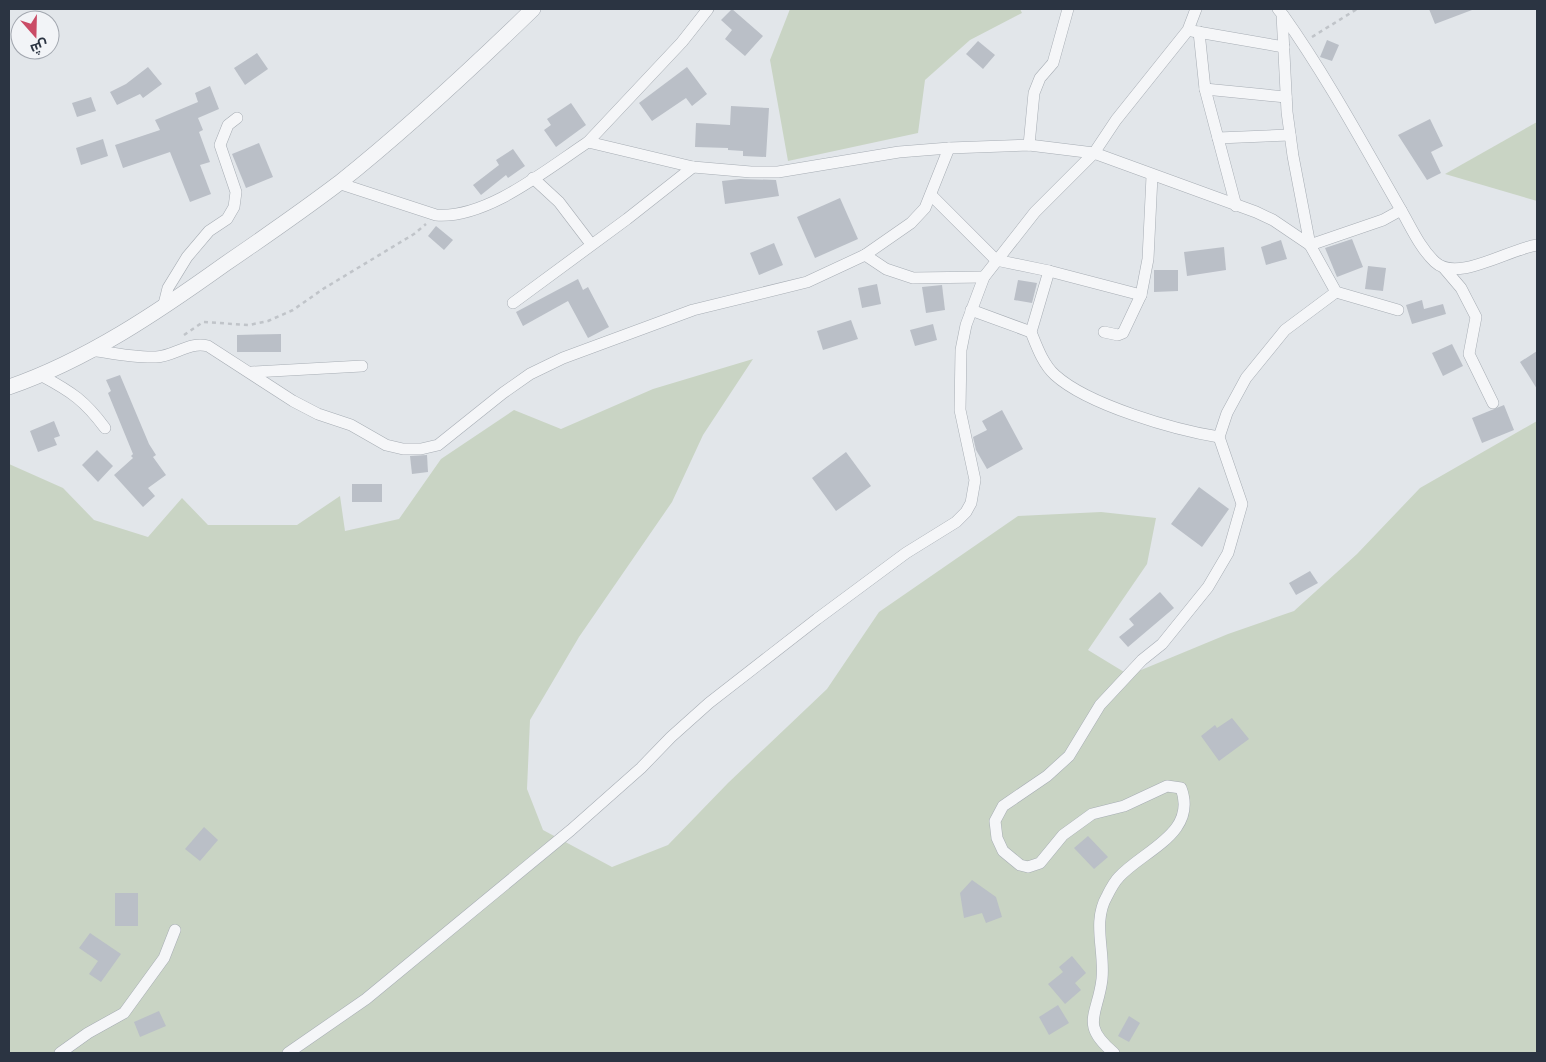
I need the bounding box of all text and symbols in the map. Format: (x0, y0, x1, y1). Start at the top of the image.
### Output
north arrow (10, 10, 60, 60)
text: ش (28, 36, 51, 59)

